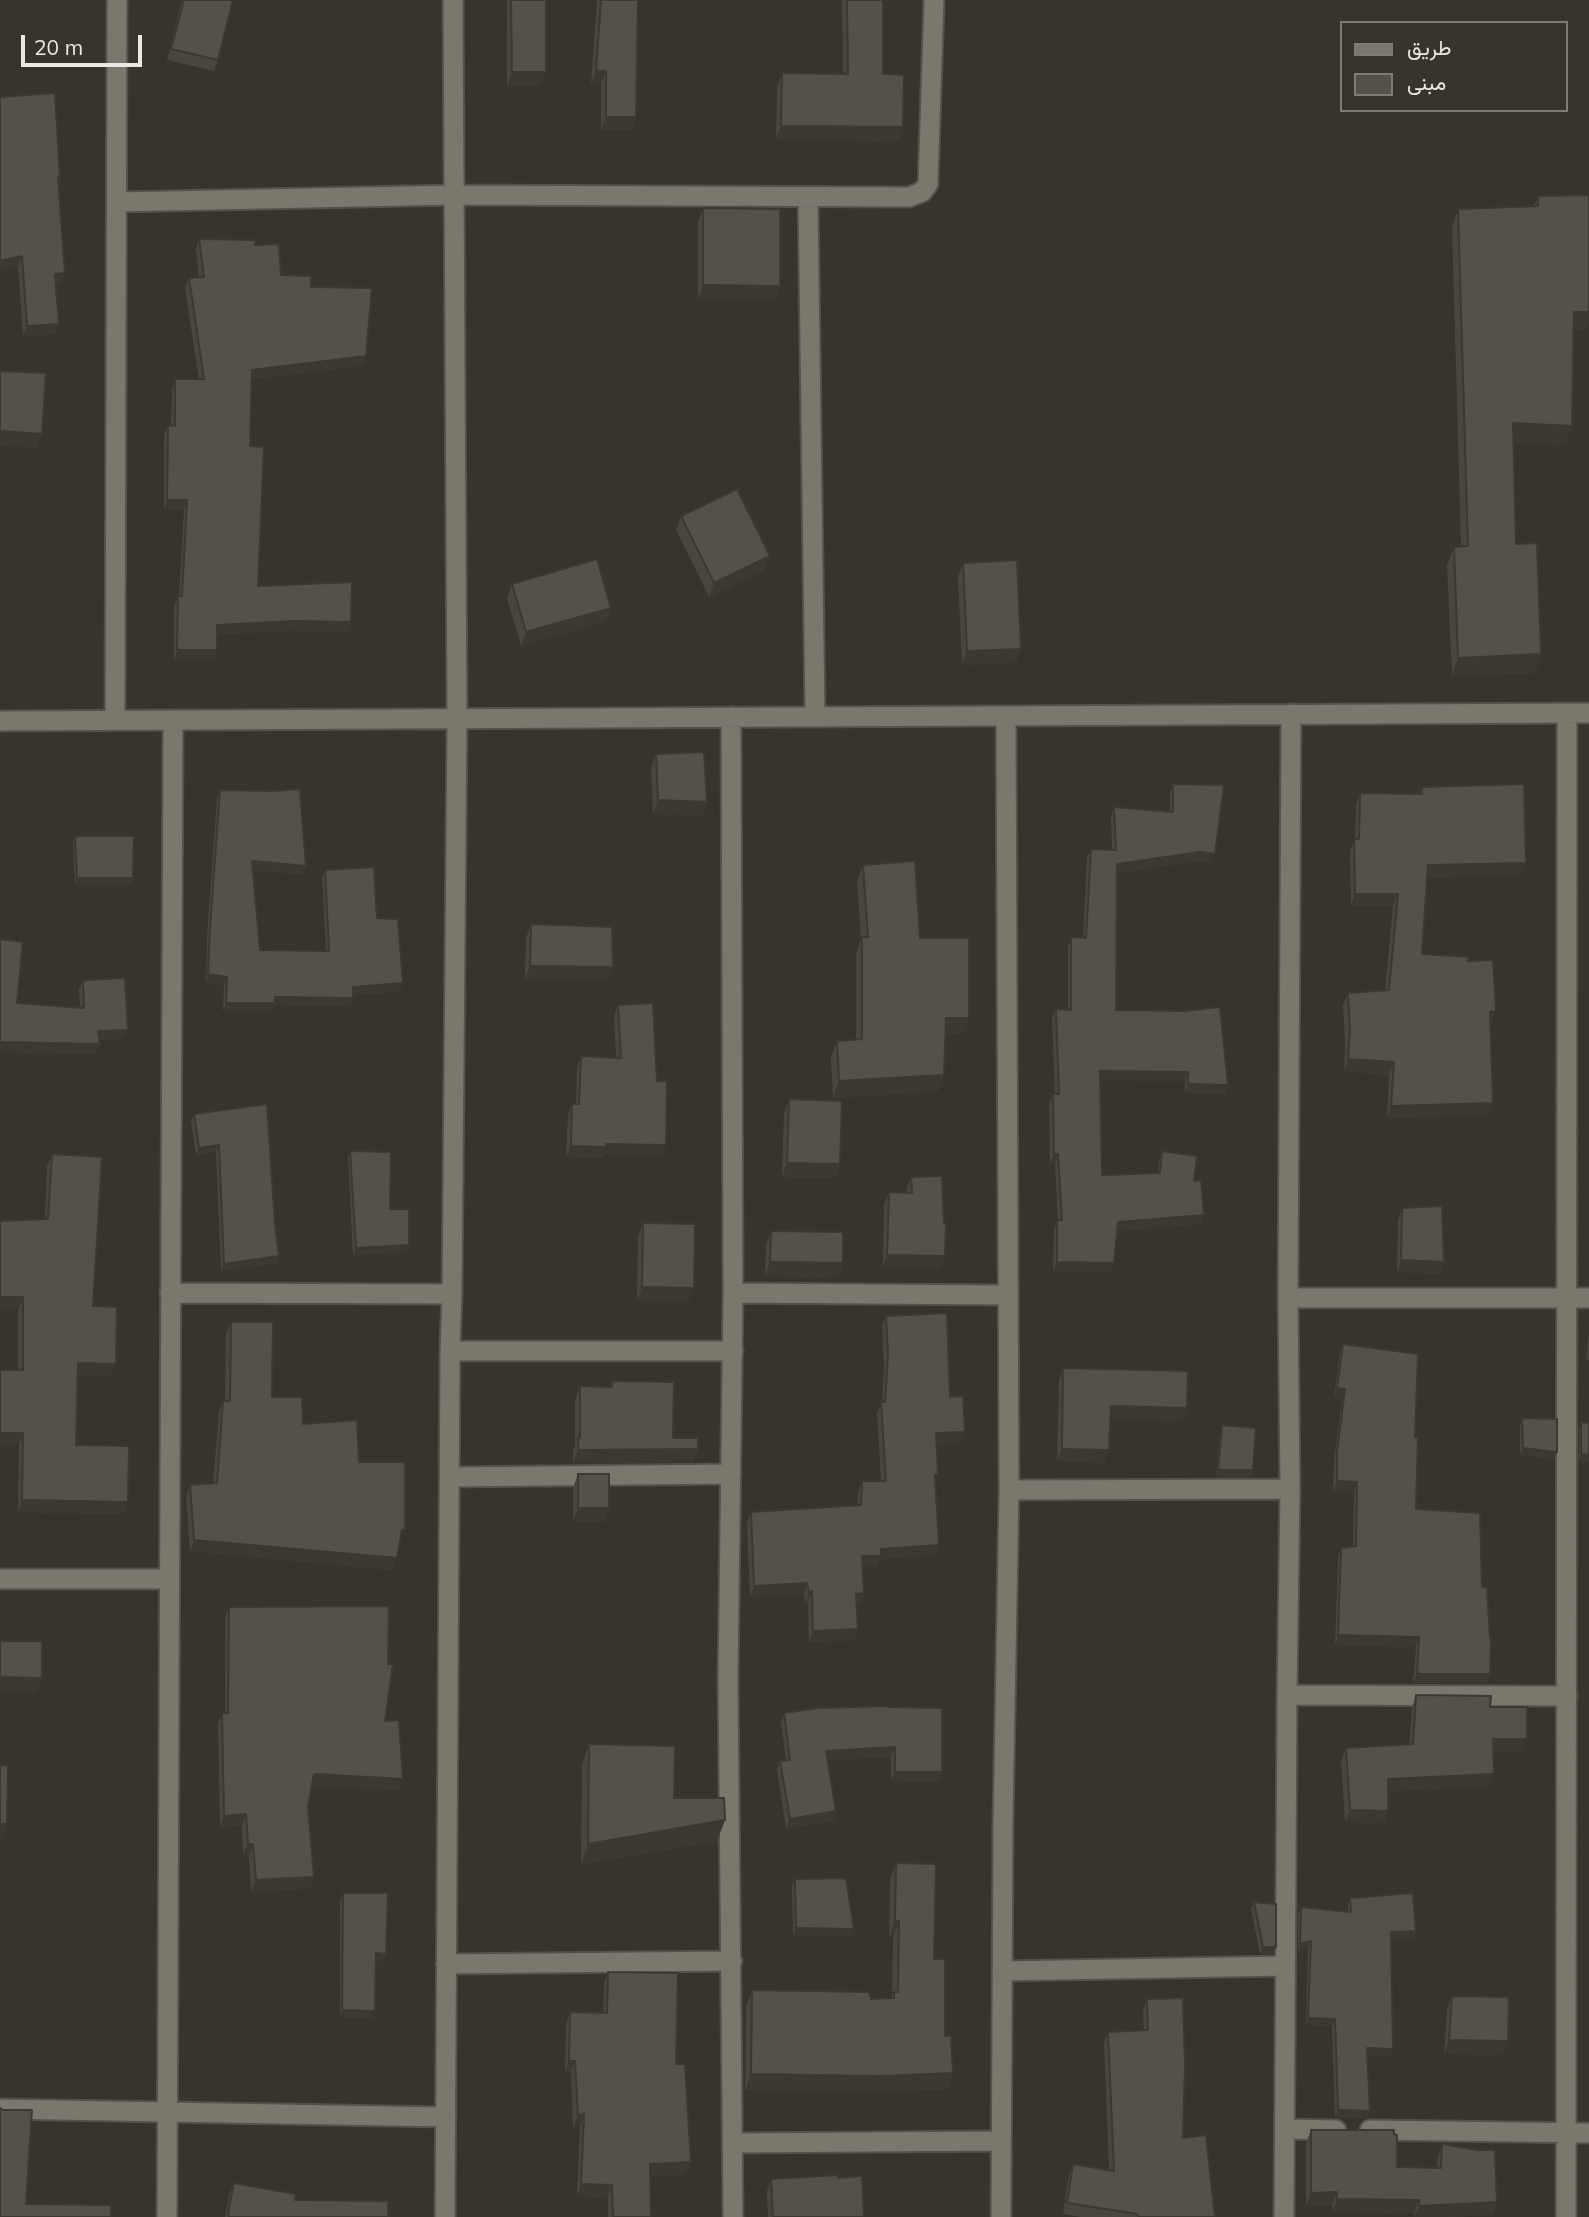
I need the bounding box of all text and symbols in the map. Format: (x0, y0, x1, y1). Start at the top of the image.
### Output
scale bar (24, 21, 145, 65)
legend (1340, 21, 1568, 112)
text: 20 m (34, 34, 83, 60)
text: طريق (1407, 34, 1452, 60)
text: مبنى (1407, 69, 1446, 95)

